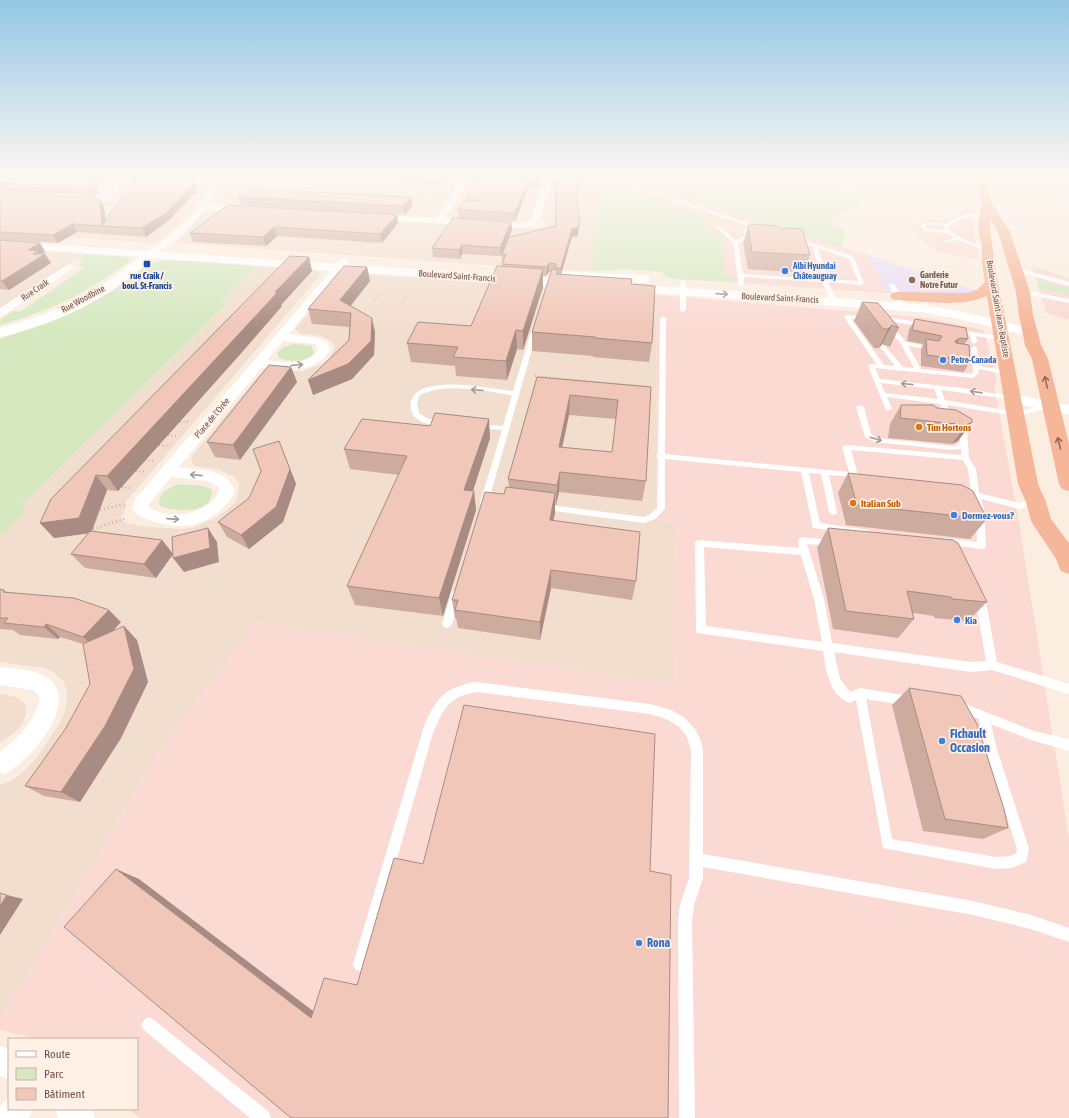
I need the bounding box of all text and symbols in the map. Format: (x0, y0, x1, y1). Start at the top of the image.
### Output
marker: rue Craik / boul. St-Francis (142, 259, 152, 269)
street label: Boulevard Saint-Jean-Baptiste (984, 259, 1012, 359)
place label: Albi Hyundai Châteauguay (792, 261, 837, 281)
marker: Albi Hyundai Châteauguay (780, 266, 790, 276)
street label: Boulevard Saint-Francis (418, 268, 496, 284)
place label: Garderie Notre Futur (920, 270, 958, 290)
place label: rue Craik / boul. St-Francis (122, 271, 173, 291)
marker: Garderie Notre Futur (907, 275, 917, 285)
street label: Rue Craik (19, 277, 51, 303)
street label: Rue Woodbine (59, 283, 107, 315)
one-way arrow (715, 291, 728, 298)
street label: Boulevard Saint-Francis (741, 291, 819, 305)
marker: Petro-Canada (938, 355, 948, 365)
place label: Petro-Canada (951, 355, 996, 365)
one-way arrow (290, 362, 303, 369)
one-way arrow (1041, 376, 1049, 389)
one-way arrow (901, 380, 914, 388)
one-way arrow (471, 386, 484, 393)
one-way arrow (970, 388, 983, 396)
street label: Place de l'Orée (192, 396, 232, 440)
marker: Tim Hortons (914, 422, 924, 432)
place label: Tim Hortons (927, 422, 972, 433)
one-way arrow (870, 436, 883, 443)
one-way arrow (1055, 437, 1063, 450)
one-way arrow (190, 471, 203, 479)
marker: Italian Sub (848, 498, 858, 508)
place label: Italian Sub (861, 498, 901, 509)
marker: Dormez-vous? (949, 510, 959, 520)
place label: Dormez-vous? (962, 510, 1014, 521)
one-way arrow (167, 515, 180, 522)
marker: Kia (952, 615, 962, 625)
place label: Kia (965, 615, 977, 626)
place label: Fichault Occasion (950, 727, 990, 755)
marker: Fichault Occasion (937, 736, 947, 746)
place label: Rona (647, 936, 670, 950)
marker: Rona (634, 938, 644, 948)
legend (8, 1038, 138, 1110)
text: Route (44, 1047, 70, 1061)
text: Parc (44, 1067, 64, 1081)
text: Bâtiment (44, 1087, 85, 1101)

